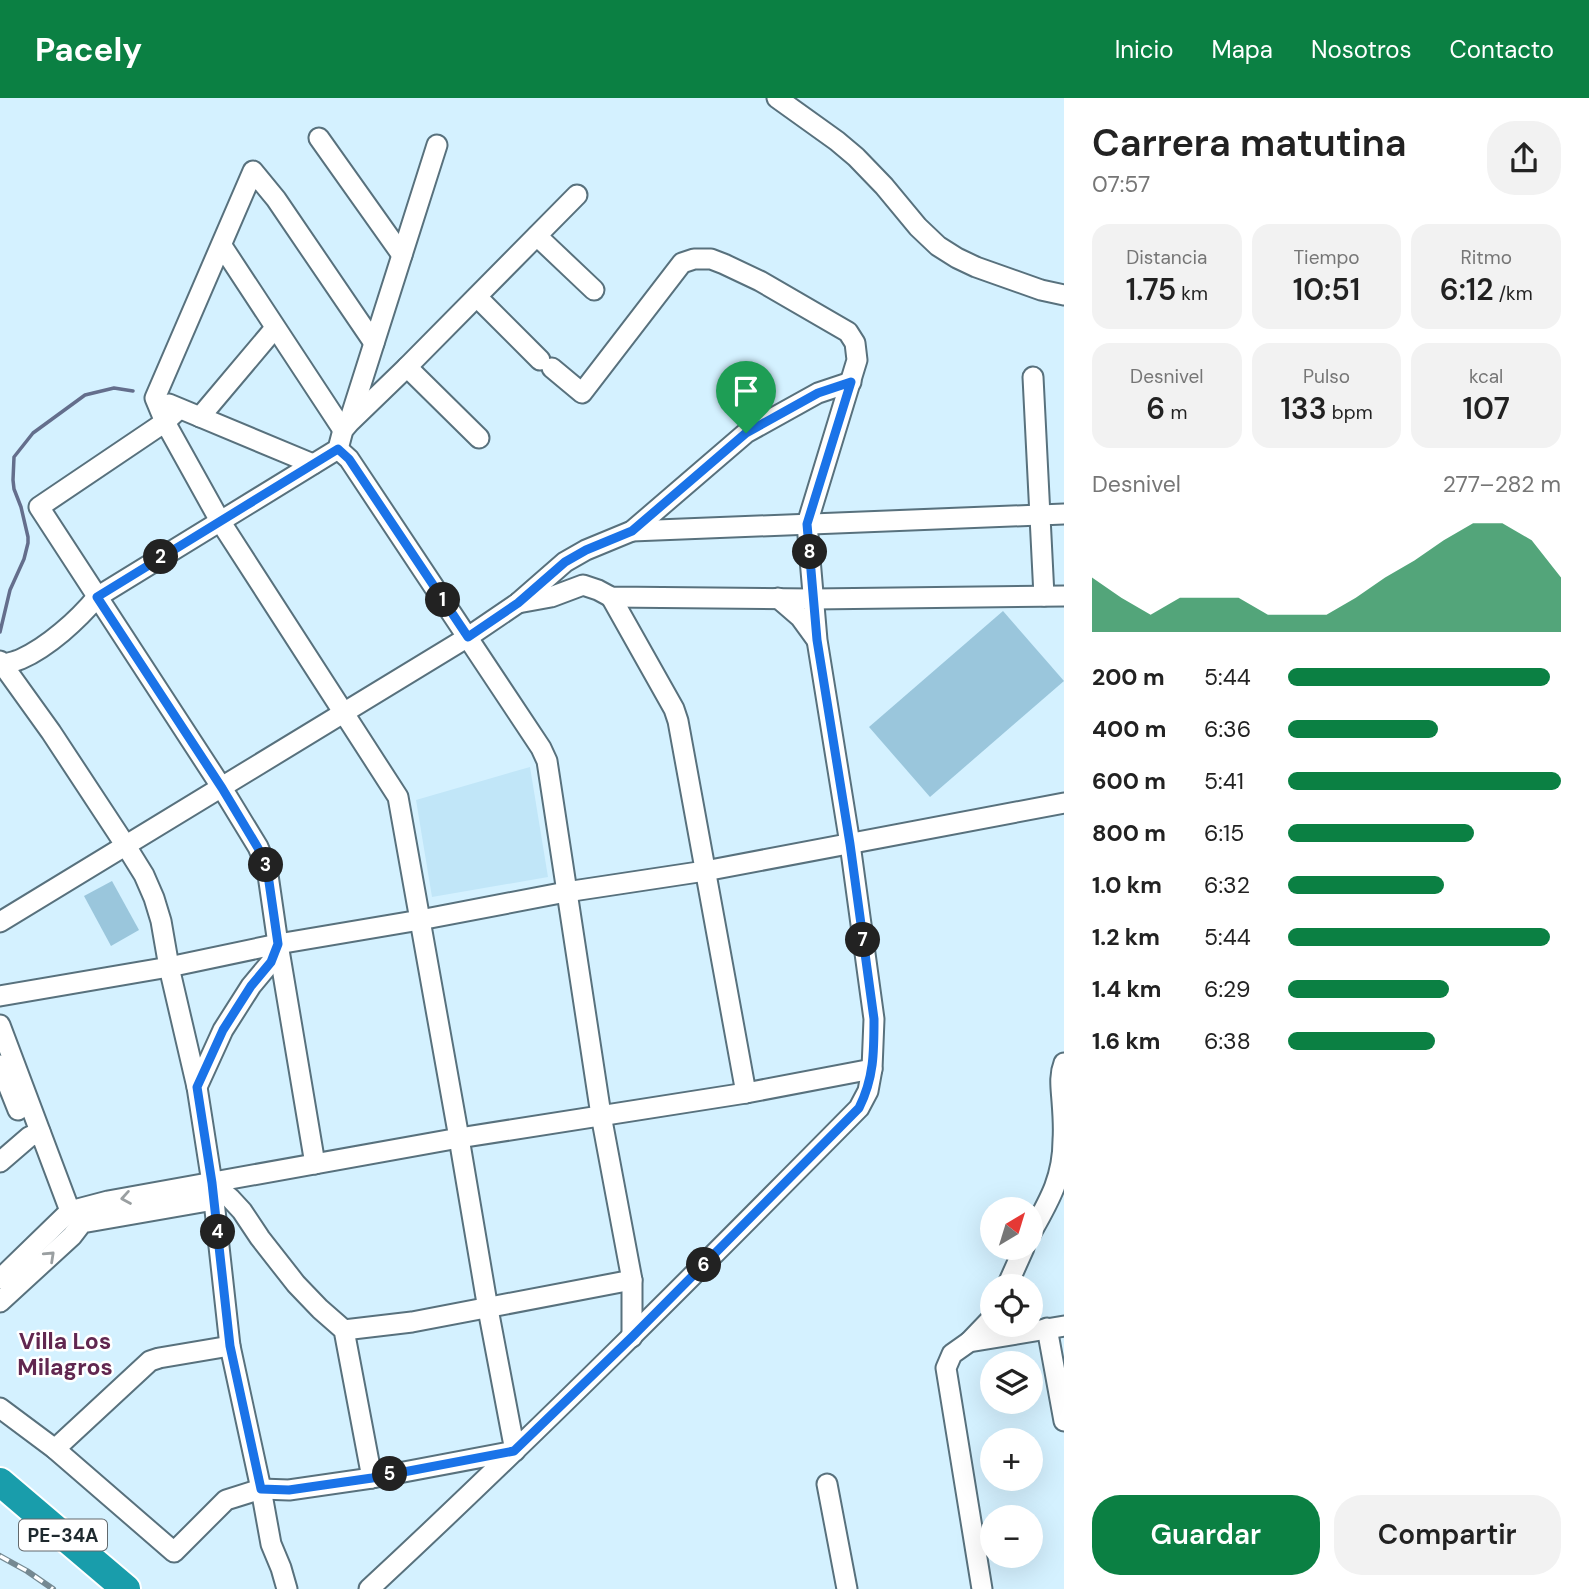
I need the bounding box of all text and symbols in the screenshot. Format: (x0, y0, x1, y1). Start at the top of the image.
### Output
text: Pacely (35, 28, 142, 71)
text: Inicio (1115, 34, 1174, 65)
text: Mapa (1212, 34, 1273, 65)
text: Nosotros (1311, 34, 1412, 65)
text: Contacto (1450, 34, 1554, 65)
text: Carrera matutina (1092, 118, 1406, 168)
button: share (1487, 121, 1561, 195)
text: 07:57 (1092, 169, 1150, 199)
text: Distancia (1126, 245, 1207, 270)
text: Tiempo (1293, 245, 1360, 270)
text: Ritmo (1460, 245, 1512, 270)
text: 1.75 (1126, 270, 1176, 309)
text: 10:51 (1293, 270, 1360, 309)
text: 6:12 (1440, 270, 1494, 309)
text: km (1176, 281, 1208, 306)
text: /km (1494, 281, 1533, 306)
pin (716, 361, 776, 433)
text: Desnivel (1130, 364, 1204, 389)
text: Pulso (1303, 364, 1350, 389)
text: kcal (1469, 364, 1503, 389)
icon: arrive (727, 372, 765, 410)
text: 6 (1146, 389, 1165, 428)
text: 133 (1280, 389, 1327, 428)
text: 107 (1463, 389, 1510, 428)
text: m (1165, 400, 1187, 425)
text: bpm (1327, 400, 1373, 425)
text: Desnivel (1092, 469, 1181, 499)
text: 277–282 m (1443, 469, 1561, 499)
pin: 8 (792, 534, 828, 570)
text: 8 (803, 539, 816, 564)
pin: 2 (144, 540, 178, 574)
text: 2 (155, 544, 166, 569)
pin: 1 (426, 582, 460, 618)
text: 1 (439, 587, 446, 612)
text: 200 m (1092, 662, 1165, 692)
text: 5:44 (1204, 662, 1251, 692)
text: 400 m (1092, 714, 1166, 744)
text: 6:36 (1204, 714, 1251, 744)
text: 600 m (1092, 766, 1166, 796)
text: 5:41 (1204, 766, 1244, 796)
text: 800 m (1092, 818, 1166, 848)
text: 6:15 (1204, 818, 1244, 848)
pin: 3 (248, 848, 284, 882)
text: 3 (260, 852, 271, 877)
text: 1.0 km (1092, 870, 1162, 900)
text: 6:32 (1204, 870, 1250, 900)
pin: 7 (846, 922, 880, 958)
text: 1.2 km (1092, 922, 1160, 952)
text: 5:44 (1204, 922, 1251, 952)
text: 7 (857, 927, 868, 952)
text: 1.4 km (1092, 974, 1161, 1004)
text: 6:29 (1204, 974, 1251, 1004)
text: 1.6 km (1092, 1026, 1160, 1056)
text: 6:38 (1204, 1026, 1251, 1056)
one-way arrow (120, 1190, 132, 1205)
north arrow (980, 1197, 1043, 1260)
map controls (980, 1197, 1043, 1568)
pin: 4 (200, 1214, 235, 1250)
text: 4 (211, 1219, 224, 1244)
pin: 6 (686, 1248, 722, 1282)
one-way arrow (42, 1251, 55, 1264)
text: 6 (697, 1252, 710, 1277)
button: locate (980, 1274, 1043, 1337)
district label: Villa Los Milagros (17, 1326, 113, 1382)
button: layers (980, 1351, 1043, 1414)
button: + (980, 1428, 1043, 1491)
pin: 5 (372, 1456, 408, 1492)
text: 5 (384, 1461, 395, 1486)
button: Guardar (1092, 1495, 1320, 1575)
button: Compartir (1334, 1495, 1561, 1575)
button: − (980, 1505, 1043, 1568)
road number: PE-34A (19, 1520, 107, 1550)

